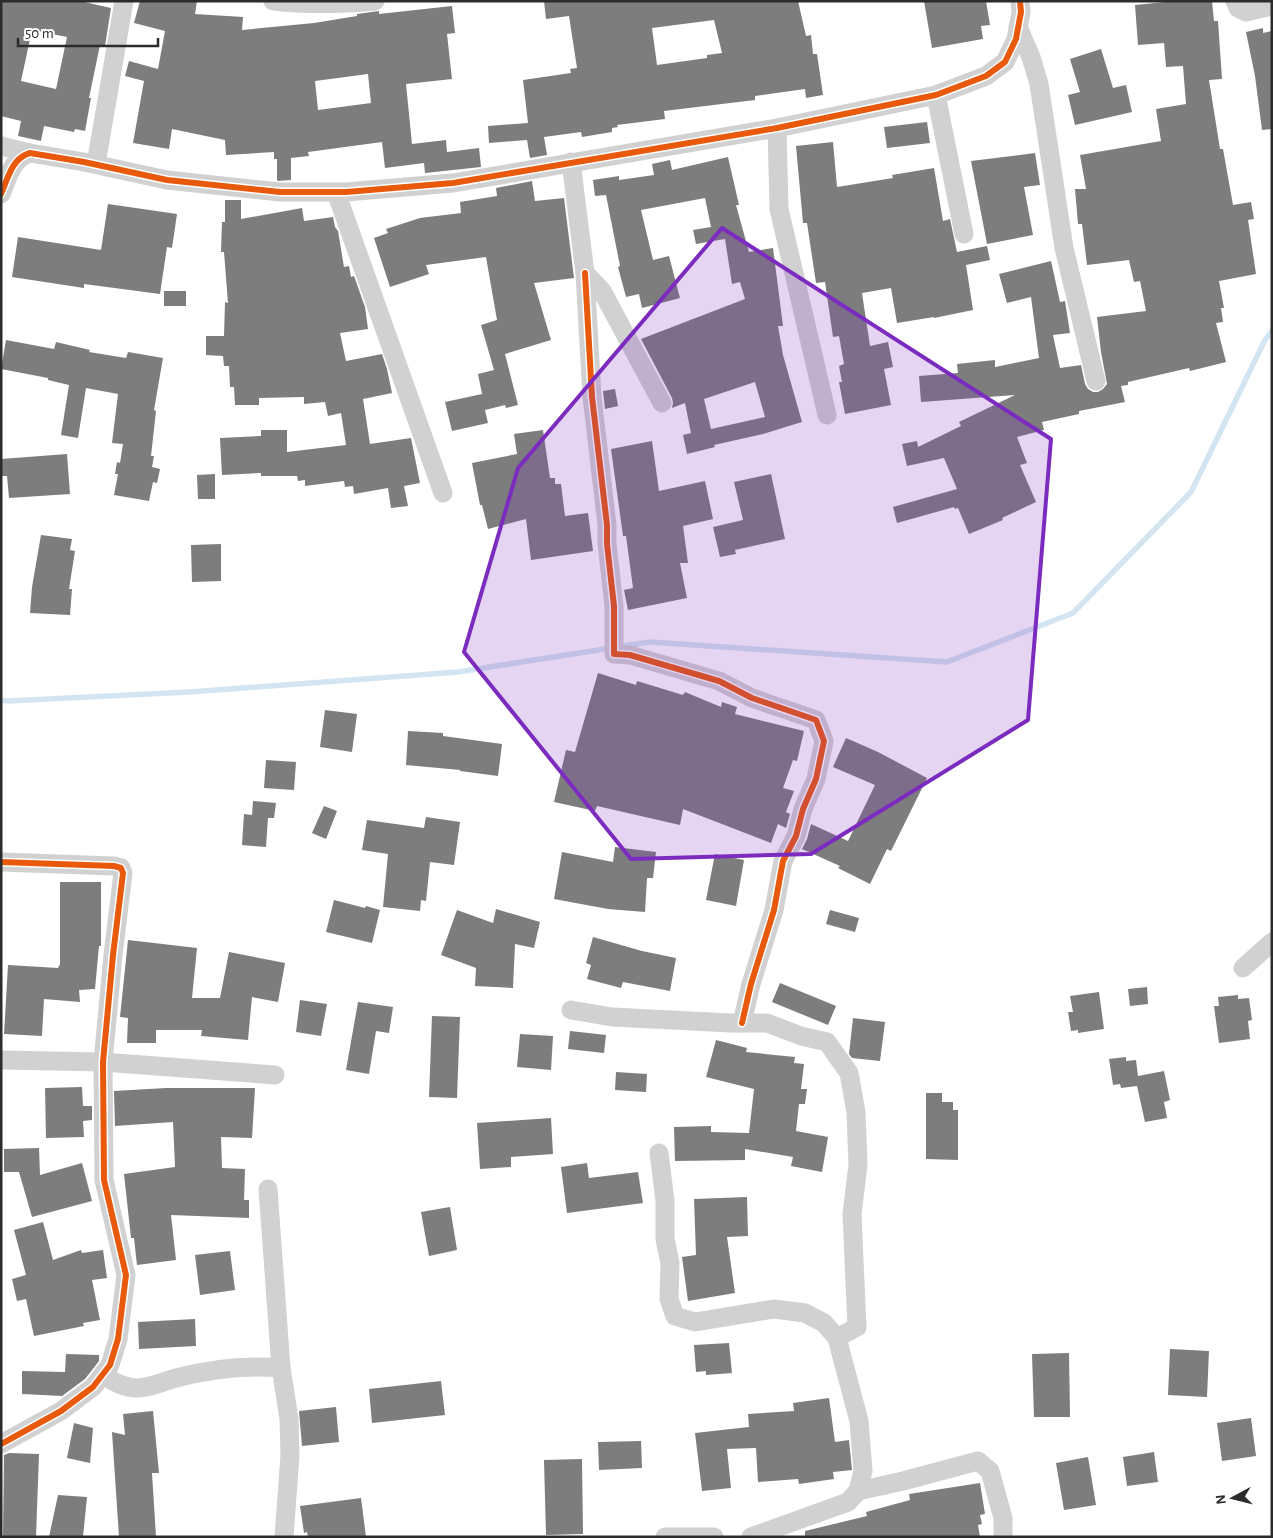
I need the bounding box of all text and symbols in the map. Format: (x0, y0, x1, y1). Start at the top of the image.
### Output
scale bar (18, 15, 158, 47)
text: 50 m (25, 26, 54, 41)
north arrow (1208, 1473, 1258, 1523)
text: N (1214, 1494, 1229, 1505)

